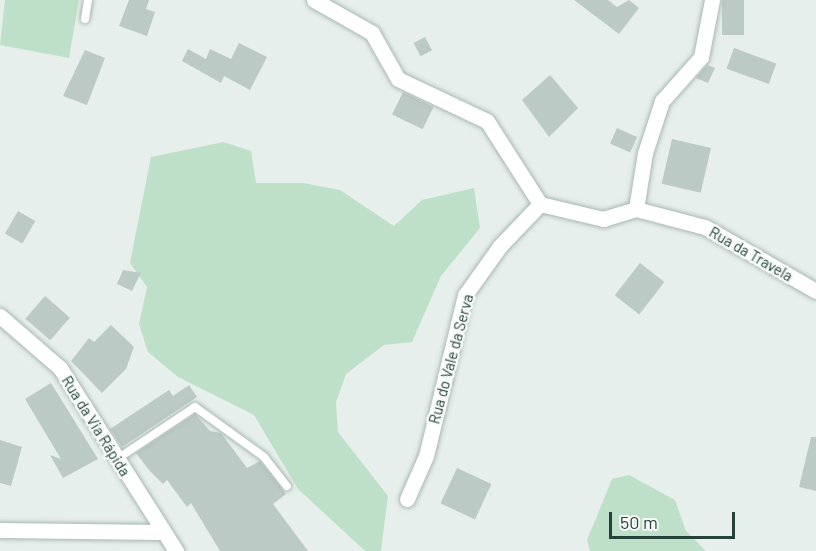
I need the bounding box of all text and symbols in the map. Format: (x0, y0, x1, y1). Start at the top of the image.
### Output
street label: Rua da Travela (706, 223, 796, 285)
street label: Rua do Vale da Serva (425, 292, 477, 426)
street label: Rua da Via Rápida (58, 373, 134, 479)
scale bar (612, 500, 738, 538)
text: 50 m (620, 511, 658, 533)

